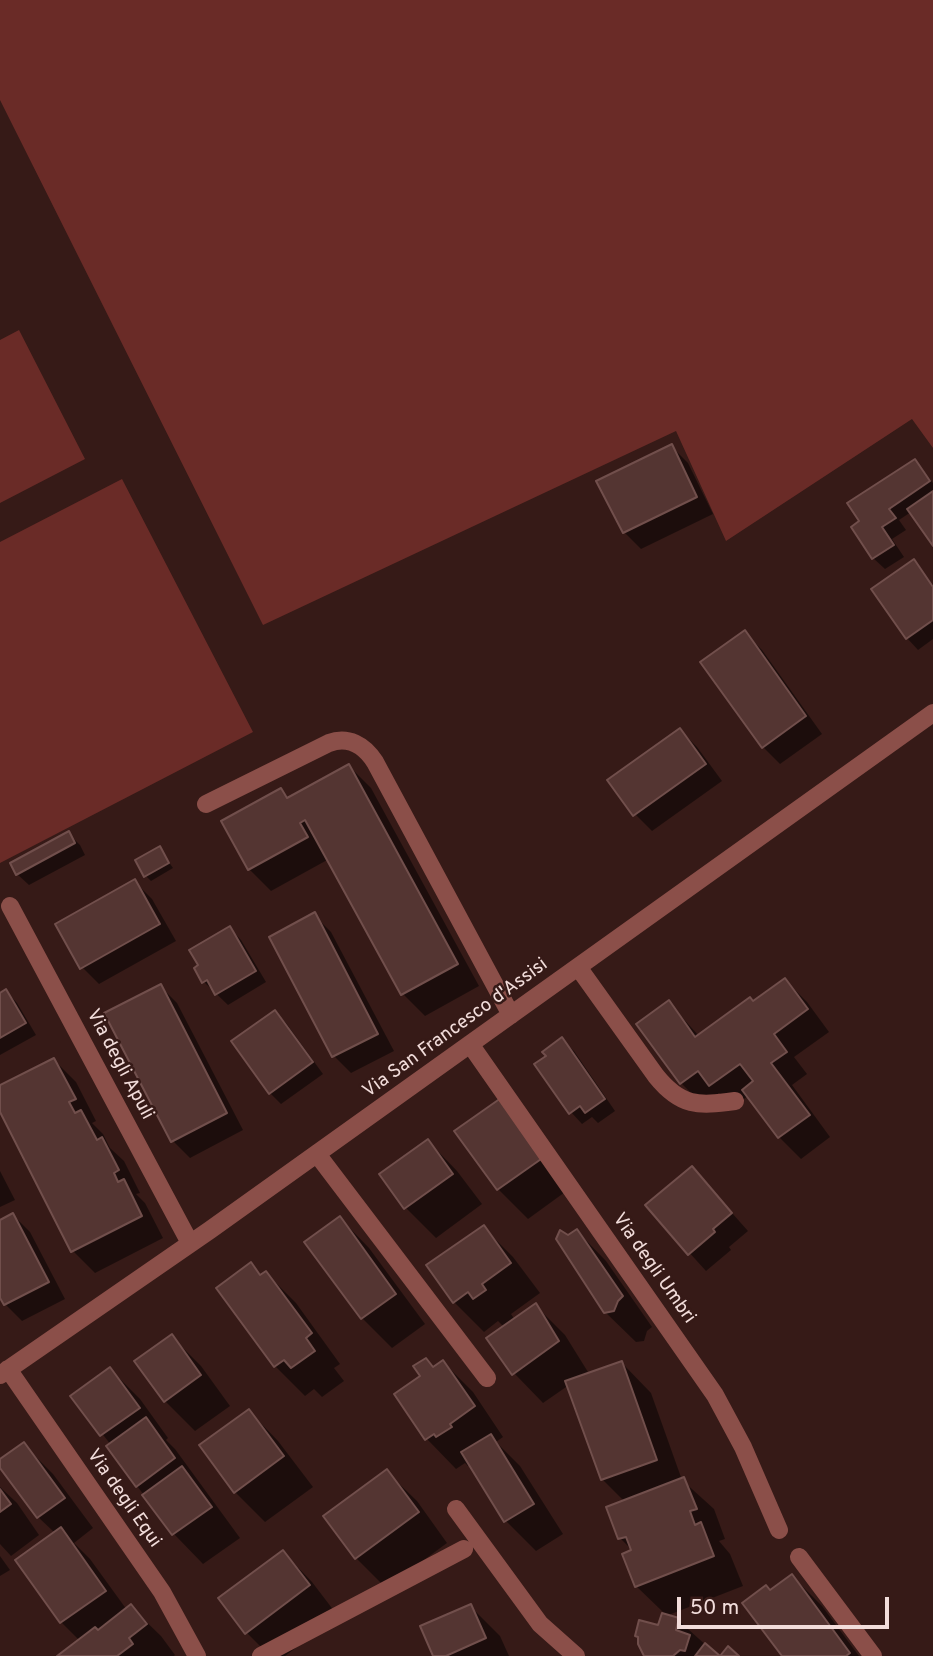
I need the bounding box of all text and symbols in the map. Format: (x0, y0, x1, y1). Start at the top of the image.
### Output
street label: Via San Francesco d'Assisi (359, 954, 553, 1104)
street label: Via degli Apuli (80, 1006, 158, 1124)
street label: Via degli Umbri (606, 1209, 700, 1329)
street label: Via degli Equi (81, 1445, 165, 1553)
scale bar (681, 1582, 893, 1626)
text: 50 m (690, 1595, 739, 1622)

